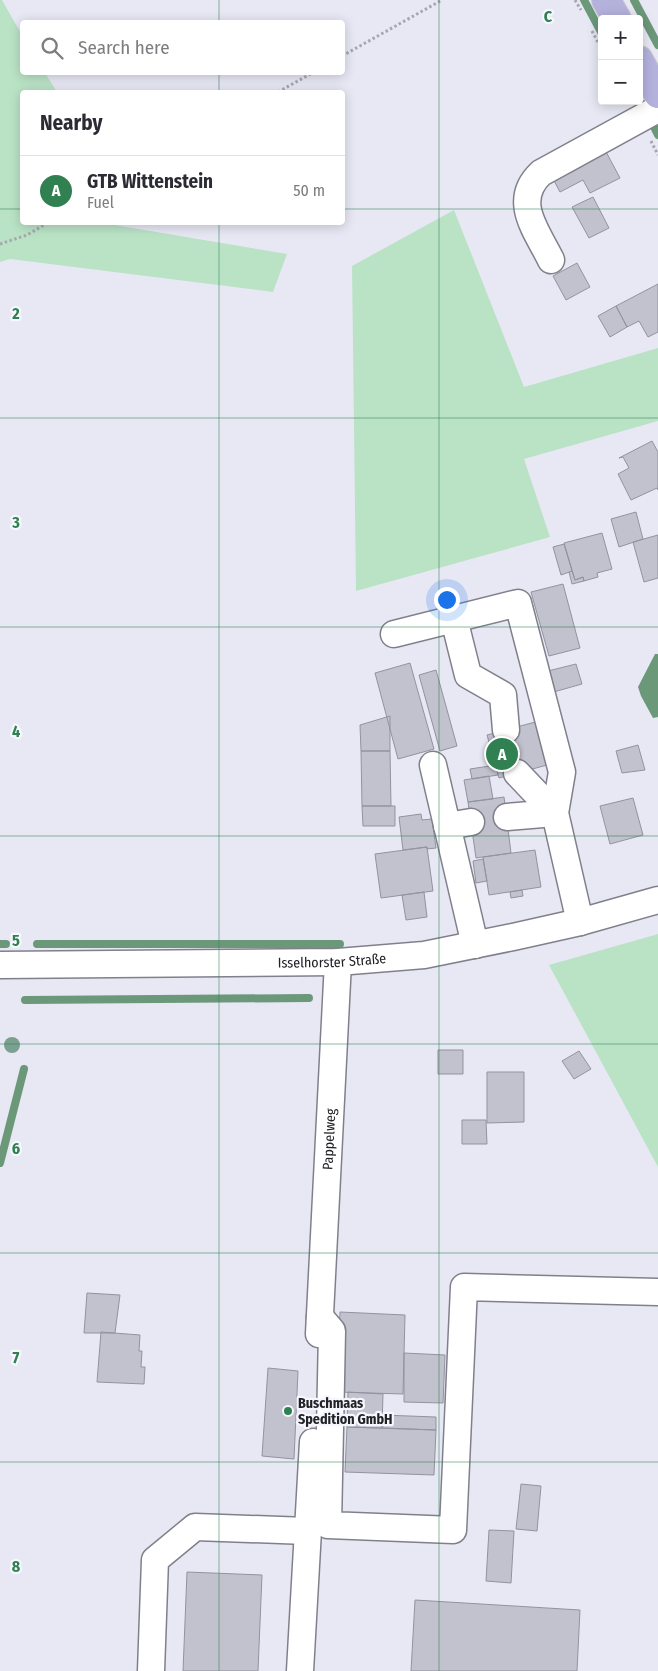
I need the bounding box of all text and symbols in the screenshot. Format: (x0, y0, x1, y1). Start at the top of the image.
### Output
text: C (544, 7, 553, 26)
map controls (598, 15, 643, 105)
button: + (598, 15, 643, 60)
search box (20, 20, 345, 75)
icon: search (38, 34, 66, 62)
text: Search here (78, 36, 170, 59)
button: − (598, 60, 643, 105)
text: Nearby (40, 110, 102, 136)
text: GTB Wittenstein (87, 170, 213, 193)
text: A (52, 181, 60, 200)
text: 50 m (293, 181, 325, 200)
text: Fuel (87, 193, 114, 212)
text: 2 (11, 304, 20, 323)
text: 3 (11, 513, 20, 532)
your location (434, 587, 460, 613)
text: 4 (12, 722, 20, 741)
pin: A (486, 735, 518, 773)
text: 5 (12, 931, 20, 950)
street label: Isselhorster Straße (278, 950, 387, 972)
street label: Pappelweg (319, 1108, 340, 1171)
text: 6 (12, 1139, 20, 1158)
text: 7 (13, 1348, 20, 1367)
place label: Buschmaas Spedition GmbH (298, 1395, 392, 1428)
marker: Buschmaas Spedition GmbH (282, 1405, 294, 1417)
text: 8 (12, 1557, 21, 1576)

